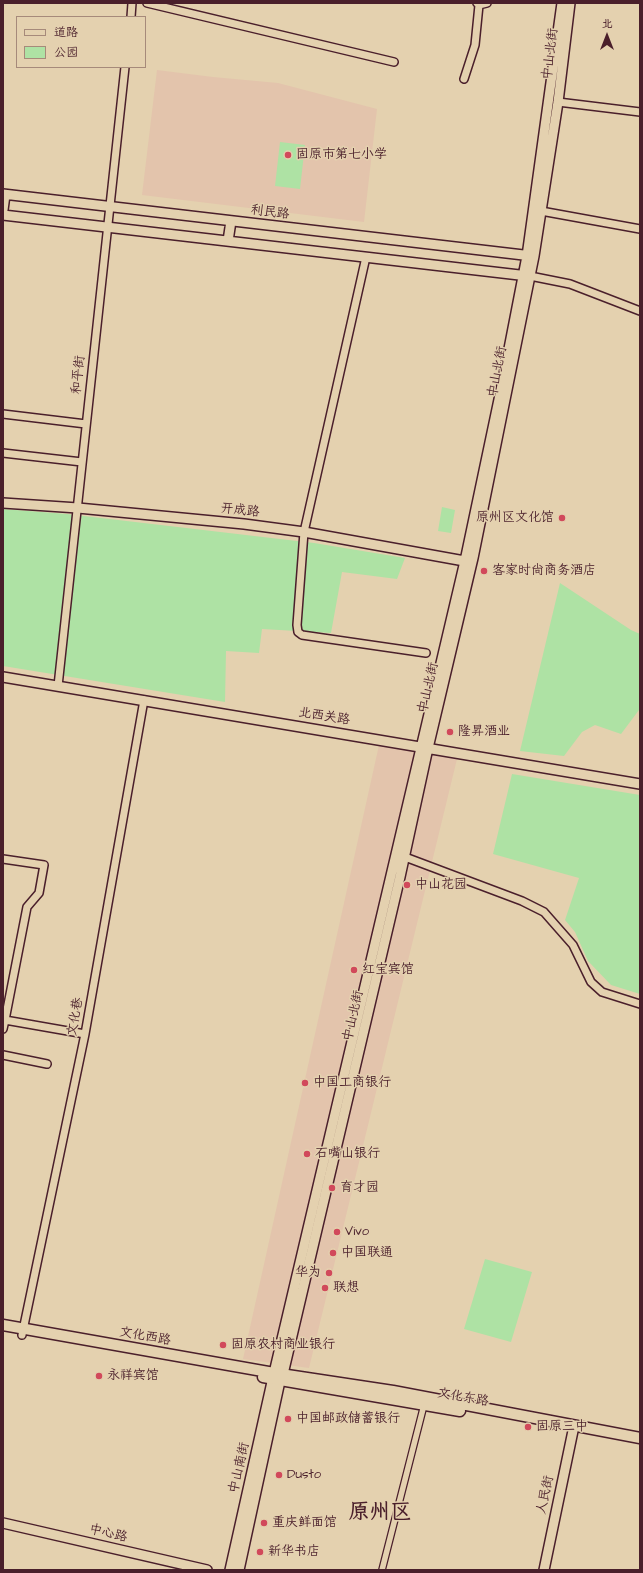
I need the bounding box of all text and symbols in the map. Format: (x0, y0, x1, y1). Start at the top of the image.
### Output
legend (16, 16, 146, 68)
north arrow (587, 16, 627, 56)
text: 北 (602, 16, 613, 31)
text: 道路 (54, 24, 78, 41)
street label: 中山北街 (540, 27, 562, 81)
text: 公园 (54, 44, 78, 61)
place label: 固原市第七小学 (296, 147, 387, 163)
marker: 固原市第七小学 (283, 150, 293, 160)
street label: 利民路 (250, 203, 290, 223)
street label: 中山北街 (485, 345, 511, 399)
street label: 和平街 (69, 355, 89, 395)
street label: 开成路 (220, 501, 260, 521)
place label: 原州区文化馆 (476, 510, 554, 526)
marker: 原州区文化馆 (557, 513, 567, 523)
place label: 客家时尚商务酒店 (492, 563, 596, 579)
marker: 客家时尚商务酒店 (479, 566, 489, 576)
street label: 中山北街 (416, 661, 442, 715)
street label: 北西关路 (297, 705, 351, 729)
place label: 隆昇酒业 (458, 724, 510, 740)
marker: 隆昇酒业 (445, 727, 455, 737)
place label: 中山花园 (415, 877, 467, 893)
marker: 中山花园 (402, 880, 412, 890)
place label: 红宝宾馆 (362, 962, 414, 978)
marker: 红宝宾馆 (349, 965, 359, 975)
street label: 中山北街 (341, 989, 367, 1043)
street label: 文化巷 (65, 996, 87, 1038)
place label: 中国工商银行 (313, 1075, 391, 1091)
marker: 中国工商银行 (300, 1078, 310, 1088)
place label: 石嘴山银行 (315, 1146, 380, 1162)
marker: 石嘴山银行 (302, 1149, 312, 1159)
place label: 育才园 (340, 1180, 379, 1196)
marker: 育才园 (327, 1183, 337, 1193)
place label: Vivo (345, 1224, 369, 1240)
marker: Vivo (332, 1227, 342, 1237)
place label: 中国联通 (341, 1245, 393, 1261)
marker: 中国联通 (328, 1248, 338, 1258)
place label: 华为 (295, 1265, 321, 1281)
marker: 华为 (324, 1268, 334, 1278)
place label: 联想 (333, 1280, 359, 1296)
marker: 联想 (320, 1283, 330, 1293)
street label: 文化西路 (118, 1325, 172, 1349)
place label: 固原农村商业银行 (231, 1337, 335, 1353)
marker: 固原农村商业银行 (218, 1340, 228, 1350)
place label: 永祥宾馆 (107, 1368, 159, 1384)
marker: 永祥宾馆 (94, 1371, 104, 1381)
street label: 文化东路 (436, 1386, 490, 1410)
place label: 中国邮政储蓄银行 (296, 1411, 400, 1427)
marker: 中国邮政储蓄银行 (283, 1414, 293, 1424)
place label: 固原三中 (536, 1419, 588, 1435)
marker: 固原三中 (523, 1422, 533, 1432)
street label: 中山南街 (227, 1441, 253, 1495)
place label: Dusto (287, 1467, 321, 1483)
marker: Dusto (274, 1470, 284, 1480)
street label: 人民街 (534, 1474, 558, 1516)
district label: 原州区 (349, 1501, 411, 1527)
place label: 重庆鲜面馆 (272, 1515, 337, 1531)
marker: 重庆鲜面馆 (259, 1518, 269, 1528)
street label: 中心路 (87, 1522, 129, 1546)
place label: 新华书店 (268, 1544, 320, 1560)
marker: 新华书店 (255, 1547, 265, 1557)

